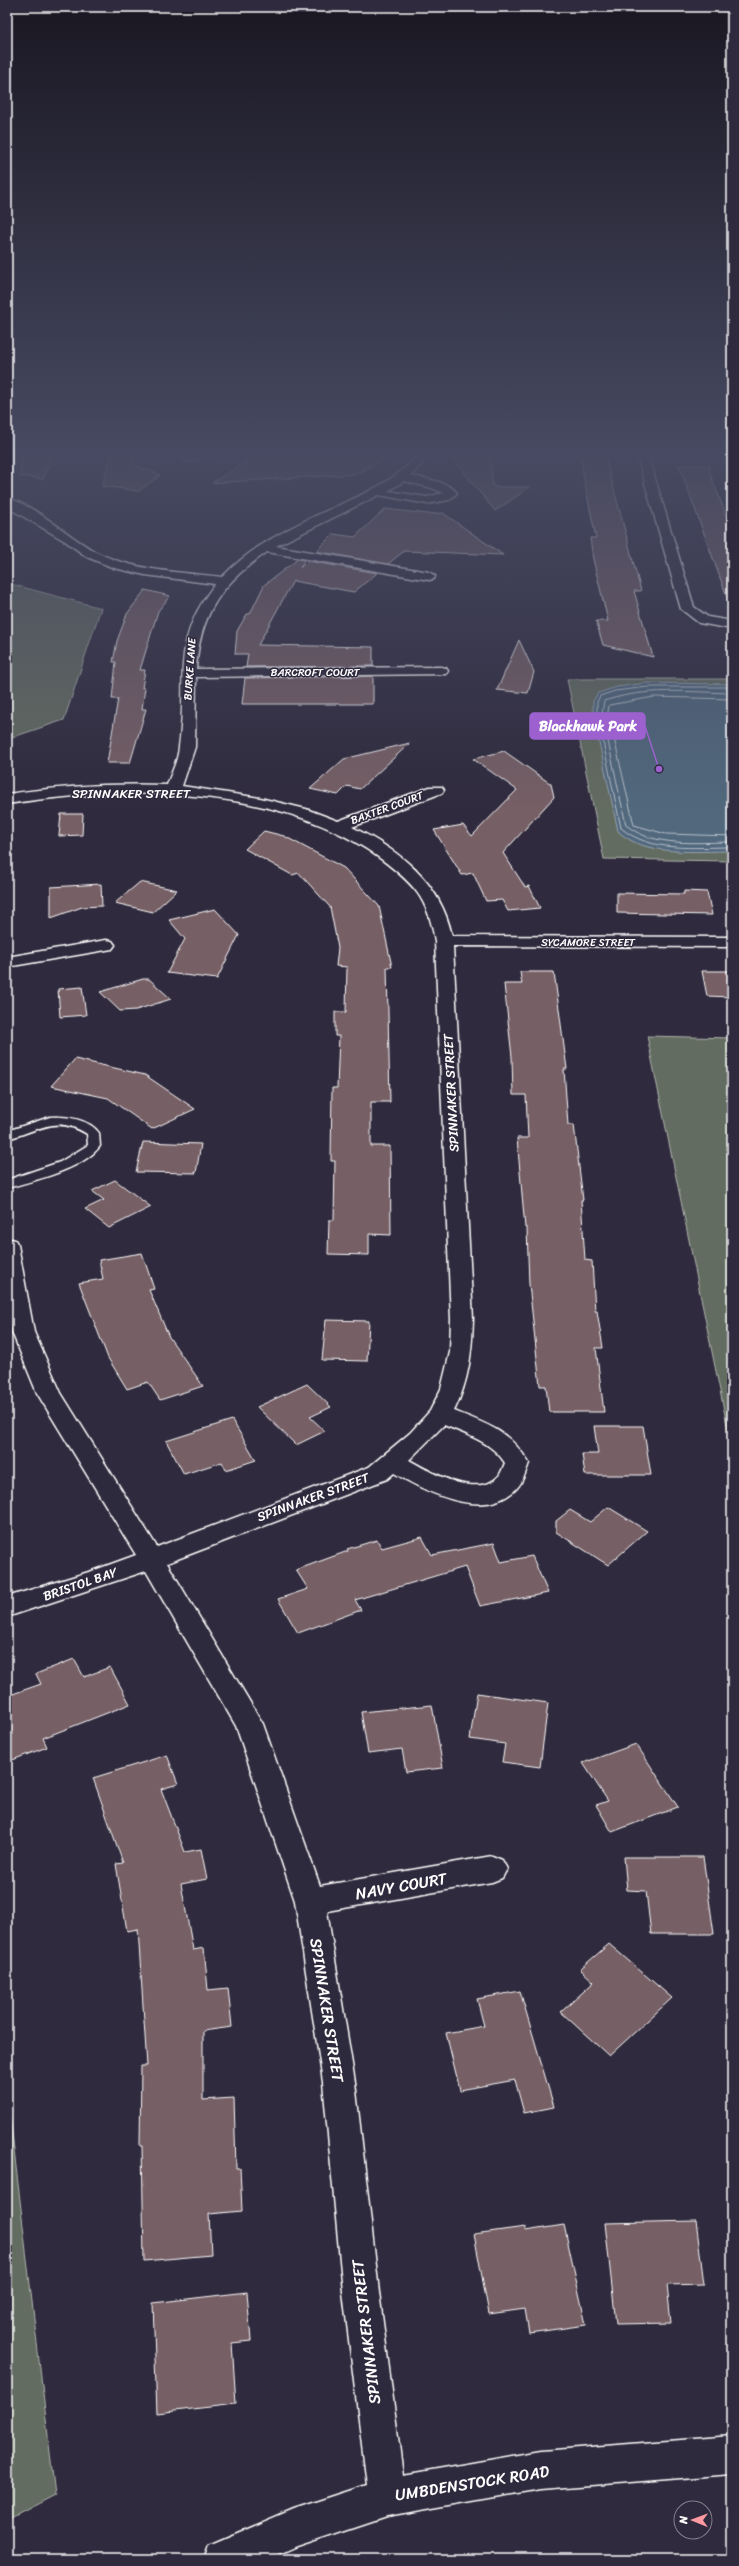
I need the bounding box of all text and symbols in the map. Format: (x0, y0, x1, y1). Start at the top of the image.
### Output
street label: BURKE LANE (178, 636, 202, 701)
street label: BARCROFT COURT (271, 663, 360, 682)
callout: Blackhawk Park (530, 713, 645, 739)
text: Blackhawk Park (539, 714, 638, 739)
street label: SPINNAKER STREET (72, 782, 191, 805)
street label: BAXTER COURT (348, 786, 427, 830)
street label: SYCAMORE STREET (541, 933, 636, 952)
street label: SPINNAKER STREET (436, 1033, 466, 1153)
street label: SPINNAKER STREET (254, 1466, 373, 1528)
street label: BRISTOL BAY (40, 1560, 121, 1607)
street label: NAVY COURT (353, 1864, 450, 1908)
street label: SPINNAKER STREET (301, 1936, 353, 2085)
street label: SPINNAKER STREET (343, 2257, 389, 2406)
street label: UMBDENSTOCK ROAD (393, 2456, 552, 2509)
north arrow (673, 2500, 713, 2540)
text: N (674, 2515, 693, 2525)

